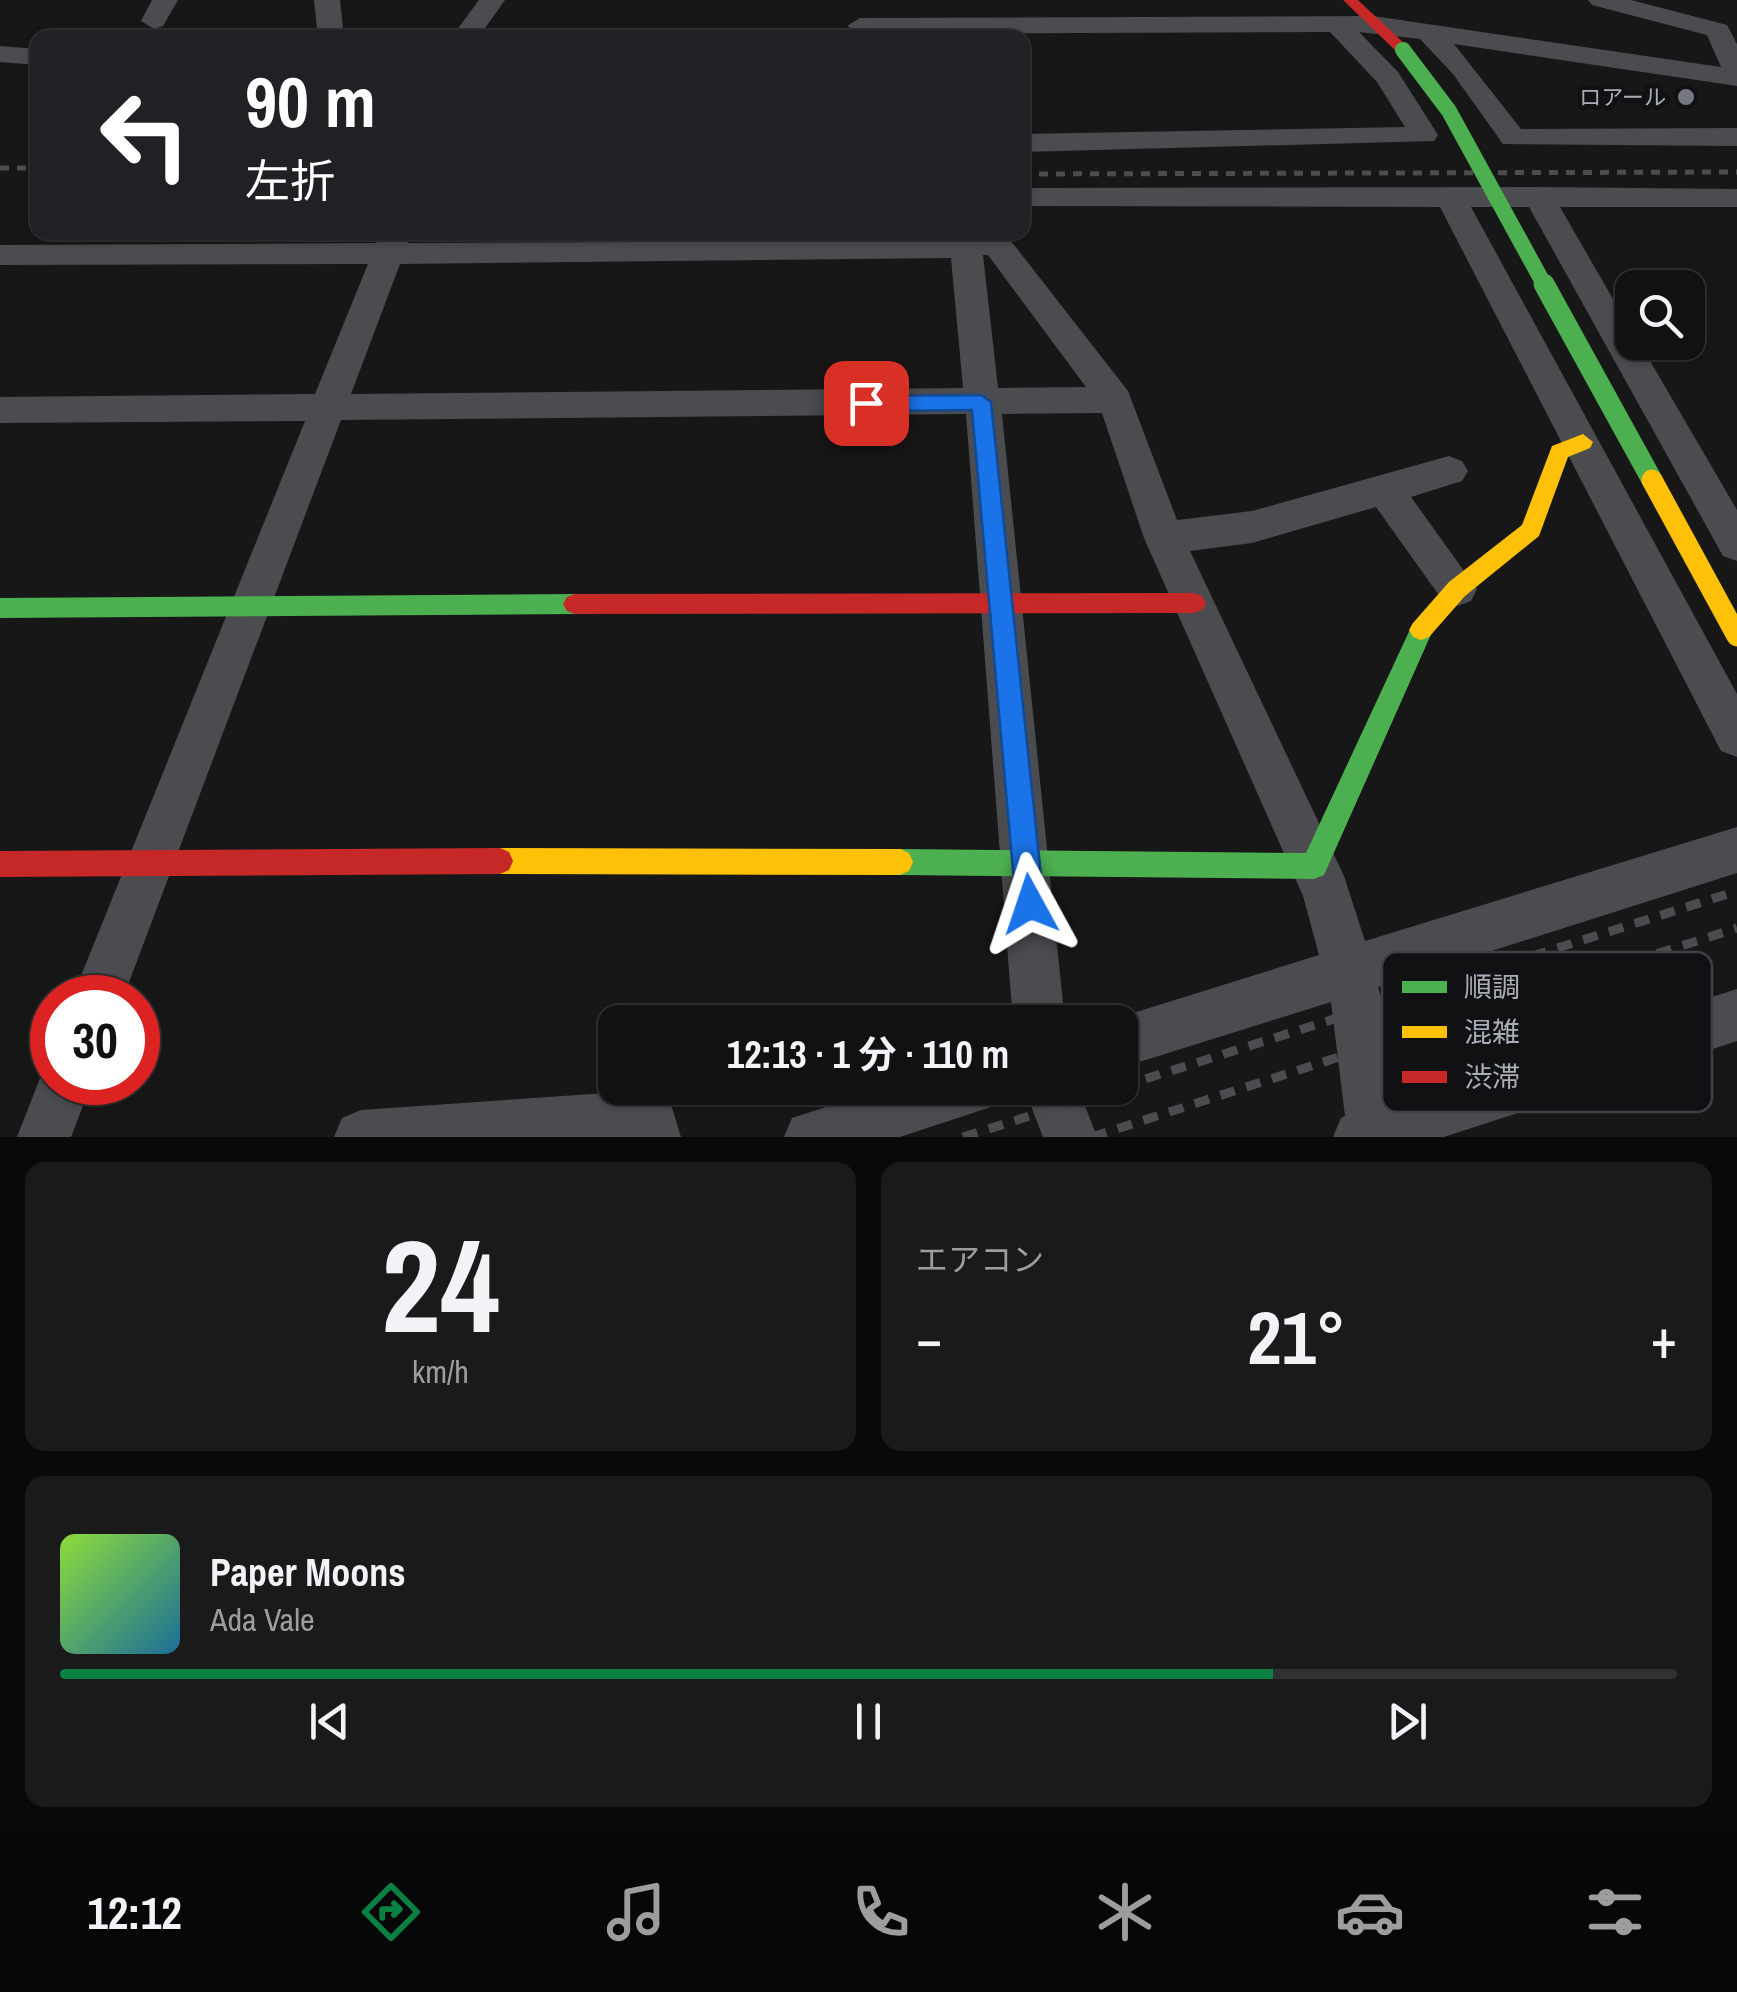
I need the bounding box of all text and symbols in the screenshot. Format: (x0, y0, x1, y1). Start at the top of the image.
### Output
text: 90 m (245, 55, 376, 149)
icon: left (80, 70, 210, 200)
place label: ロアール (1579, 82, 1666, 112)
marker: ロアール (1675, 86, 1697, 108)
text: 左折 (245, 150, 335, 211)
map controls (1615, 270, 1705, 360)
button: search (1615, 270, 1705, 360)
pin (824, 361, 909, 446)
icon: arrive (839, 376, 894, 431)
position arrow (978, 852, 1082, 956)
legend (1382, 952, 1712, 1112)
text: 順調 (1464, 968, 1520, 1006)
speed limit sign: 30 (30, 975, 160, 1105)
text: 混雑 (1464, 1013, 1520, 1051)
text: 12:13 · 1 分 · 110 m (727, 1029, 1009, 1080)
text: 渋滞 (1464, 1058, 1520, 1096)
text: 24 (381, 1197, 500, 1373)
text: エアコン (916, 1238, 1044, 1281)
text: 21° (1247, 1286, 1346, 1387)
text: − (916, 1301, 942, 1375)
text: + (1651, 1301, 1677, 1375)
text: km/h (412, 1350, 469, 1393)
text: Paper Moons (210, 1547, 406, 1598)
text: Ada Vale (210, 1598, 315, 1641)
icon: previous (302, 1694, 357, 1749)
icon: pause (841, 1694, 896, 1749)
icon: next (1380, 1694, 1435, 1749)
icon: directions (356, 1877, 426, 1947)
icon: music (601, 1877, 671, 1947)
icon: phone (846, 1877, 916, 1947)
icon: climate (1090, 1877, 1160, 1947)
icon: car (1335, 1877, 1405, 1947)
icon: filters (1580, 1877, 1650, 1947)
text: 12:12 (87, 1882, 182, 1943)

